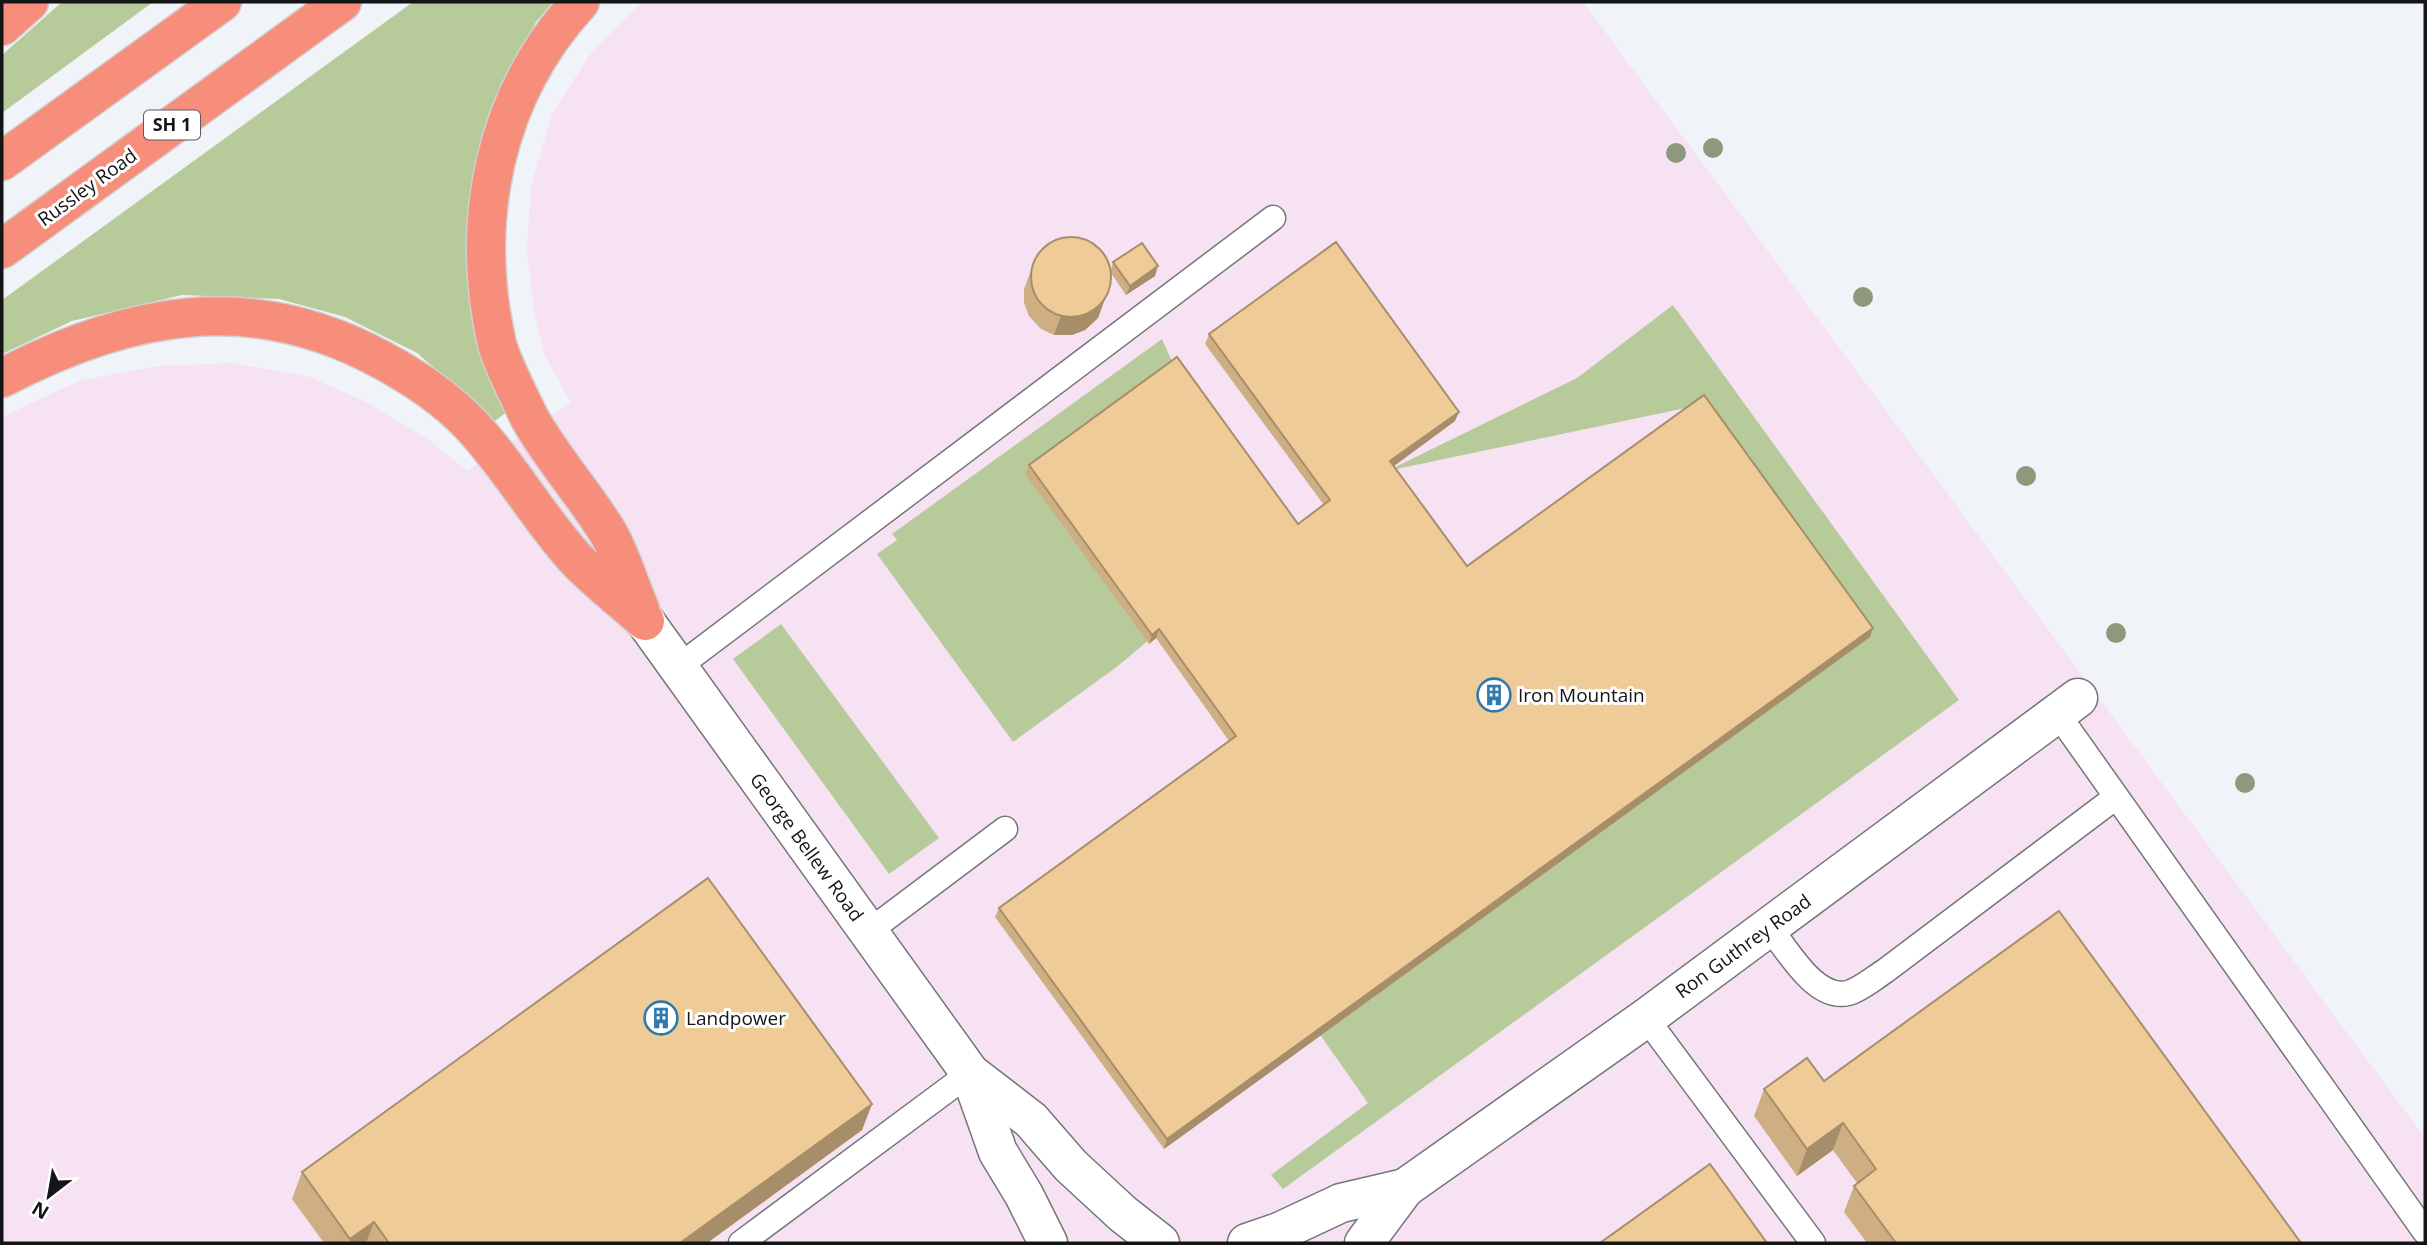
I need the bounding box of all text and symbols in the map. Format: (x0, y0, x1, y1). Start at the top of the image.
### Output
road number: SH 1 (144, 110, 200, 140)
street label: Russley Road (32, 142, 142, 232)
building icon: Iron Mountain (1475, 676, 1513, 714)
place label: Iron Mountain (1518, 682, 1645, 708)
street label: George Bellew Road (744, 767, 870, 927)
street label: Ron Guthrey Road (1670, 888, 1816, 1004)
building icon: Landpower (642, 999, 680, 1037)
place label: Landpower (686, 1005, 786, 1031)
north arrow (14, 1161, 84, 1231)
text: N (27, 1195, 54, 1226)

